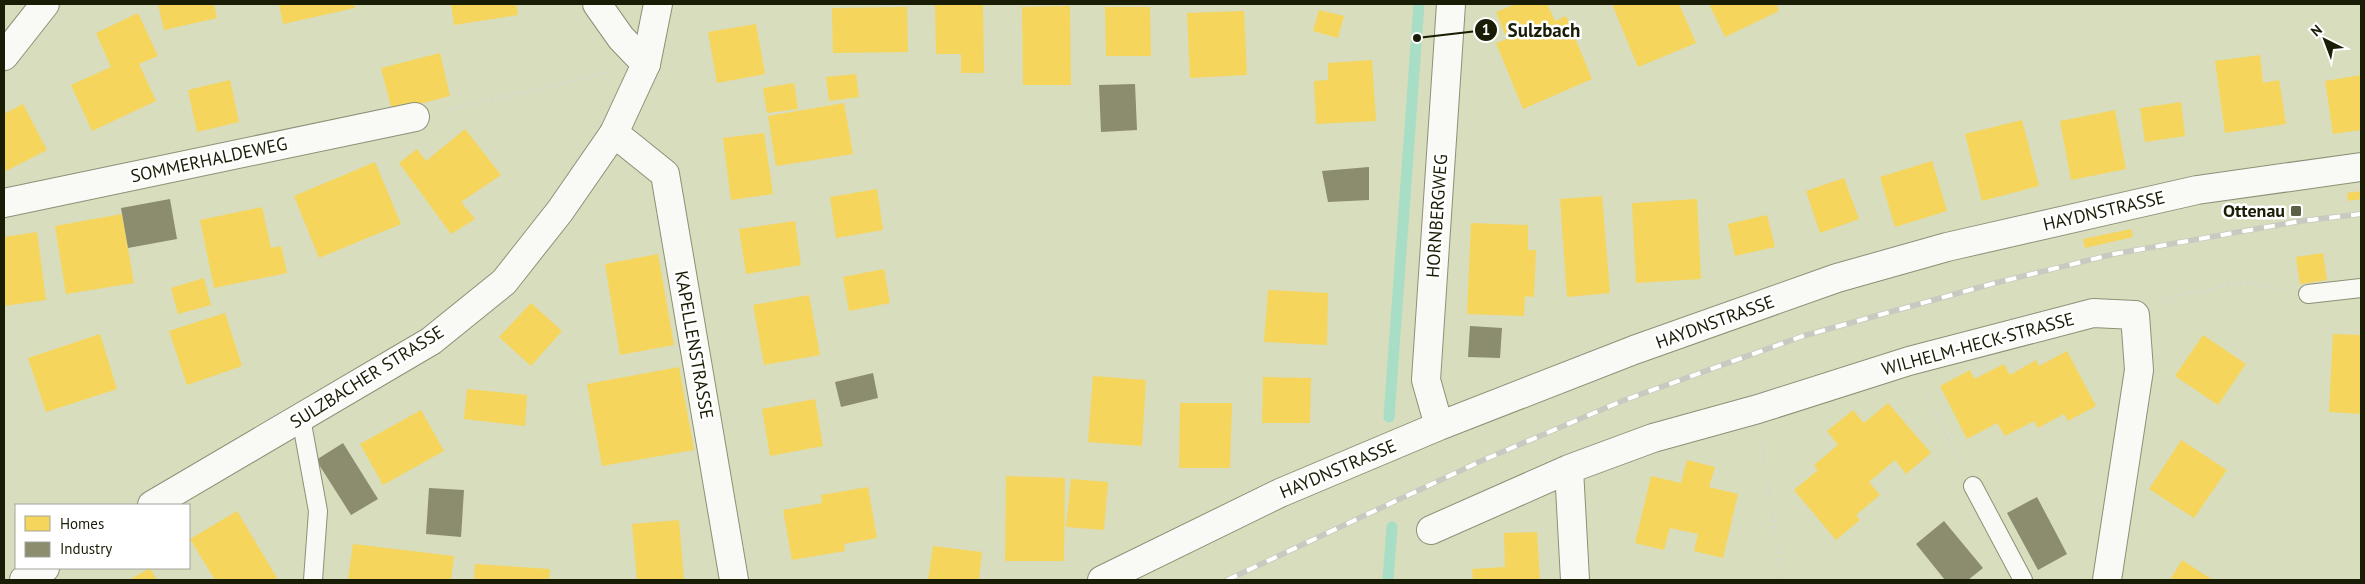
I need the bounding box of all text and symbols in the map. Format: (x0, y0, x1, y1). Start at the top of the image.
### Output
callout: Sulzbach (1473, 13, 1591, 47)
north arrow (2300, 15, 2350, 65)
text: Sulzbach (1508, 18, 1580, 42)
text: 1 (1482, 20, 1490, 39)
text: N (2307, 21, 2326, 40)
street label: SOMMERHALDEWEG (128, 132, 289, 187)
street label: HORNBERGWEG (1421, 153, 1452, 279)
street label: HAYDNSTRASSE (2041, 185, 2167, 236)
place label: Ottenau (2223, 199, 2285, 222)
marker: Ottenau (2289, 204, 2303, 218)
street label: KAPELLENSTRASSE (670, 269, 719, 421)
street label: HAYDNSTRASSE (1652, 289, 1777, 354)
street label: WILHELM-HECK-STRASSE (1879, 307, 2077, 380)
street label: SULZBACHER STRASSE (286, 320, 448, 433)
street label: HAYDNSTRASSE (1276, 434, 1400, 503)
legend (15, 504, 190, 569)
text: Homes (60, 514, 104, 533)
text: Industry (60, 539, 112, 558)

